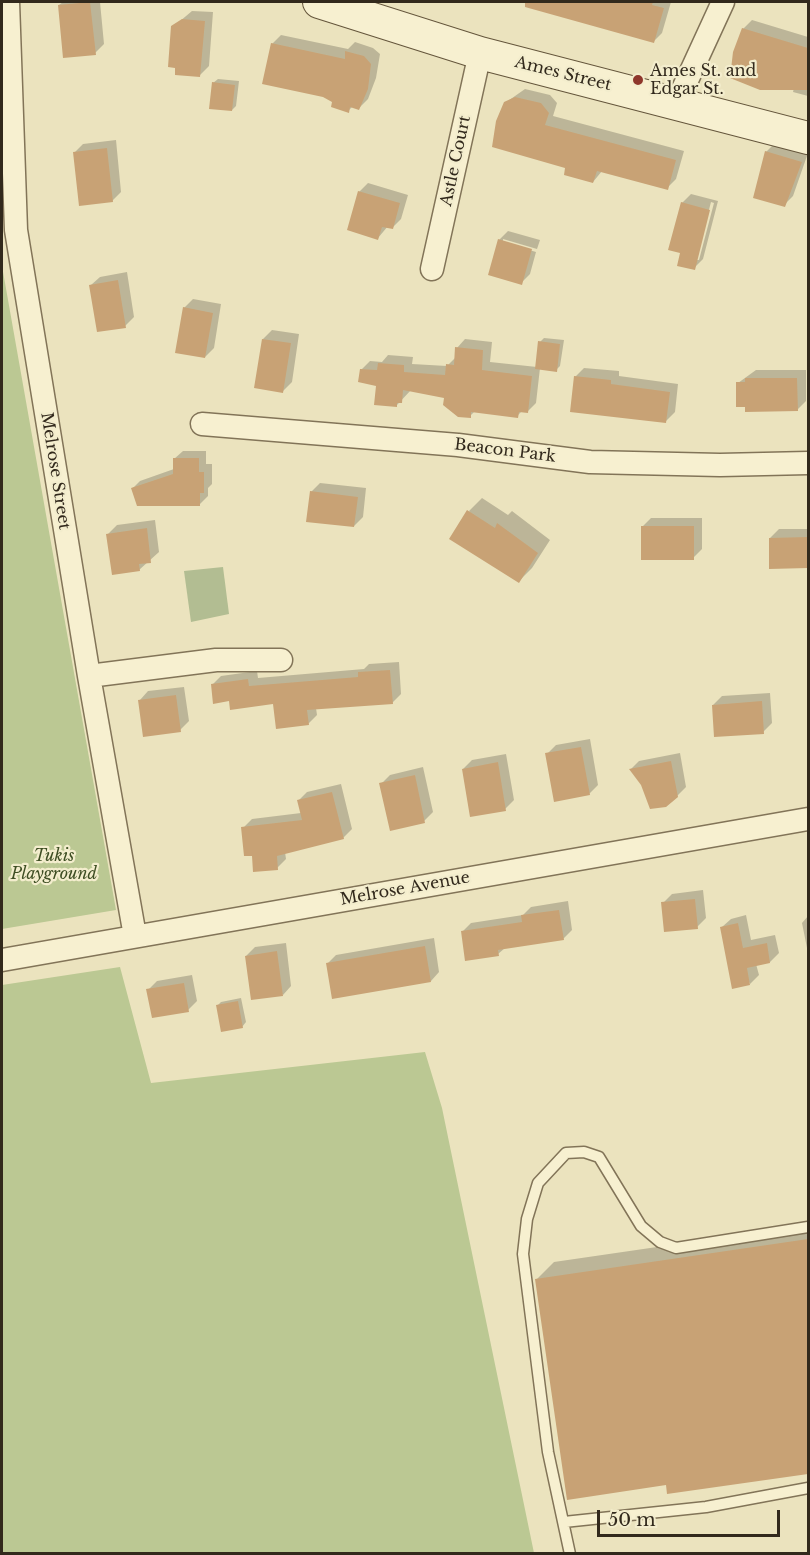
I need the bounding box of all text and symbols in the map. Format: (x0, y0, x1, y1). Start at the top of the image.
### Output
street label: Ames Street (513, 53, 613, 95)
place label: Ames St. and Edgar St. (650, 61, 756, 99)
marker: Ames St. and Edgar St. (631, 73, 645, 87)
street label: Astle Court (437, 114, 475, 208)
street label: Melrose Street (36, 411, 74, 531)
street label: Beacon Park (453, 435, 557, 467)
park label: Tukis Playground (11, 846, 97, 884)
street label: Melrose Avenue (339, 868, 471, 910)
scale bar (600, 1498, 783, 1536)
text: 50 m (608, 1509, 656, 1531)

